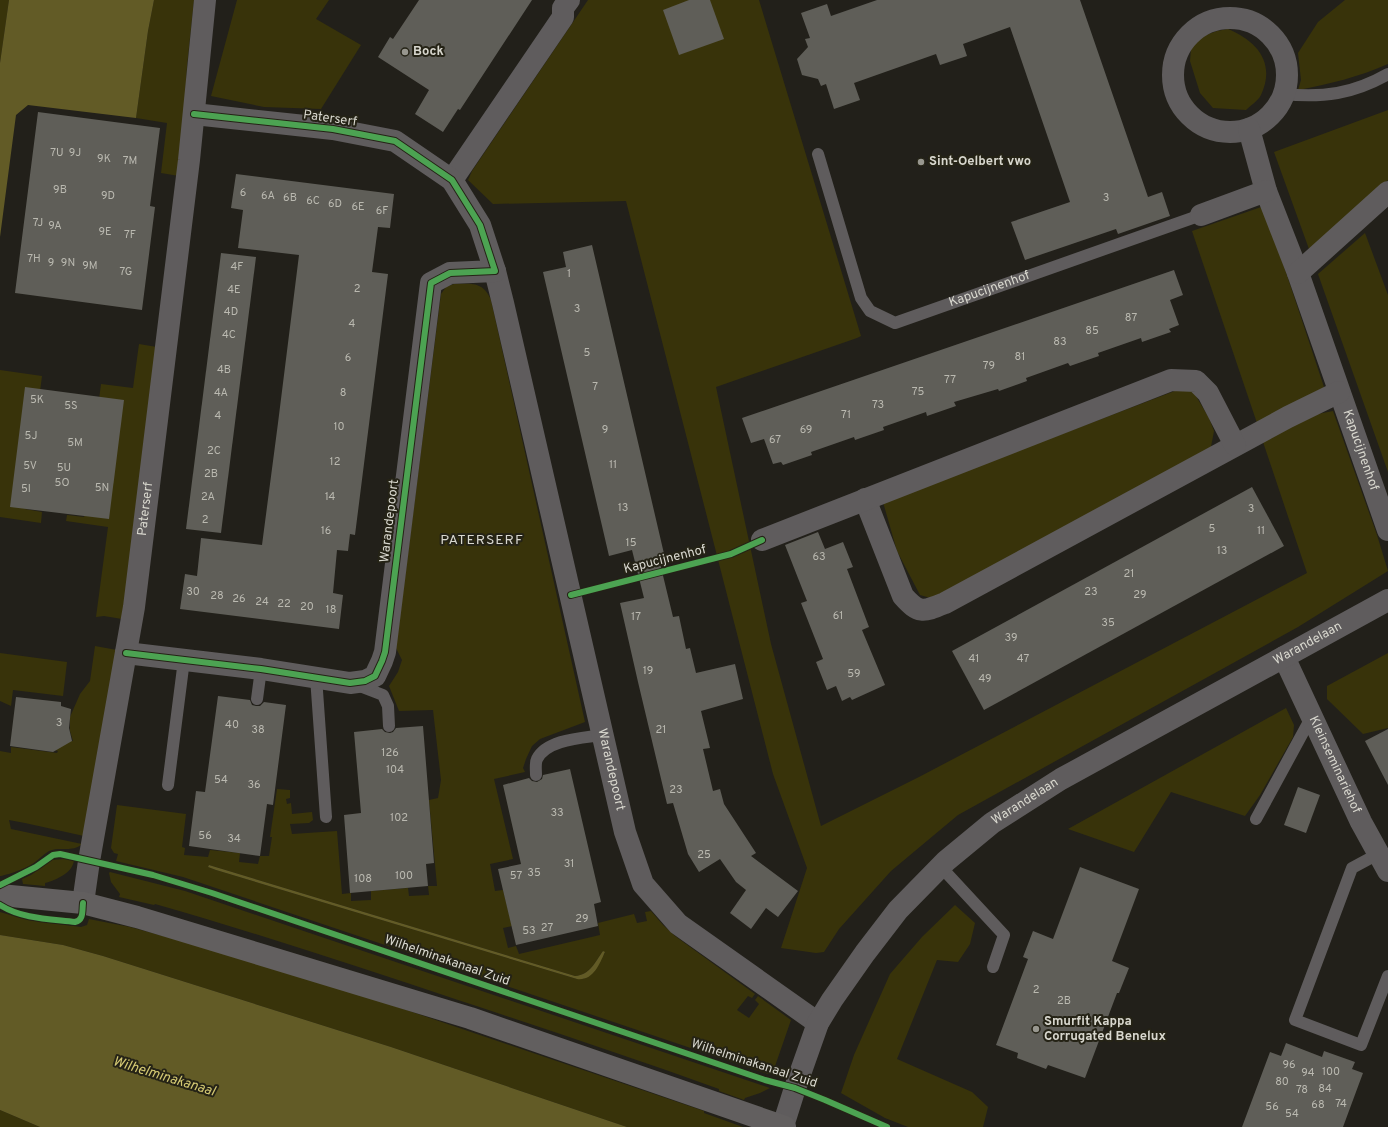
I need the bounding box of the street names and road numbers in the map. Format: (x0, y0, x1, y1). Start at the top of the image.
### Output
street label: Paterserf (302, 107, 359, 131)
street label: Kapucijnenhof (947, 268, 1033, 311)
street label: Kapucijnenhof (1339, 408, 1382, 493)
street label: Warandepoort (377, 478, 403, 564)
street label: Paterserf (135, 481, 157, 537)
street label: Kapucijnenhof (622, 542, 709, 578)
street label: Warandelaan (1271, 619, 1345, 669)
street label: Kleinseminariehof (1305, 714, 1364, 817)
street label: Warandepoort (593, 727, 628, 812)
street label: Warandelaan (989, 775, 1062, 829)
street label: Wilhelminakanaal Zuid (382, 932, 512, 990)
street label: Wilhelminakanaal Zuid (689, 1036, 819, 1092)

